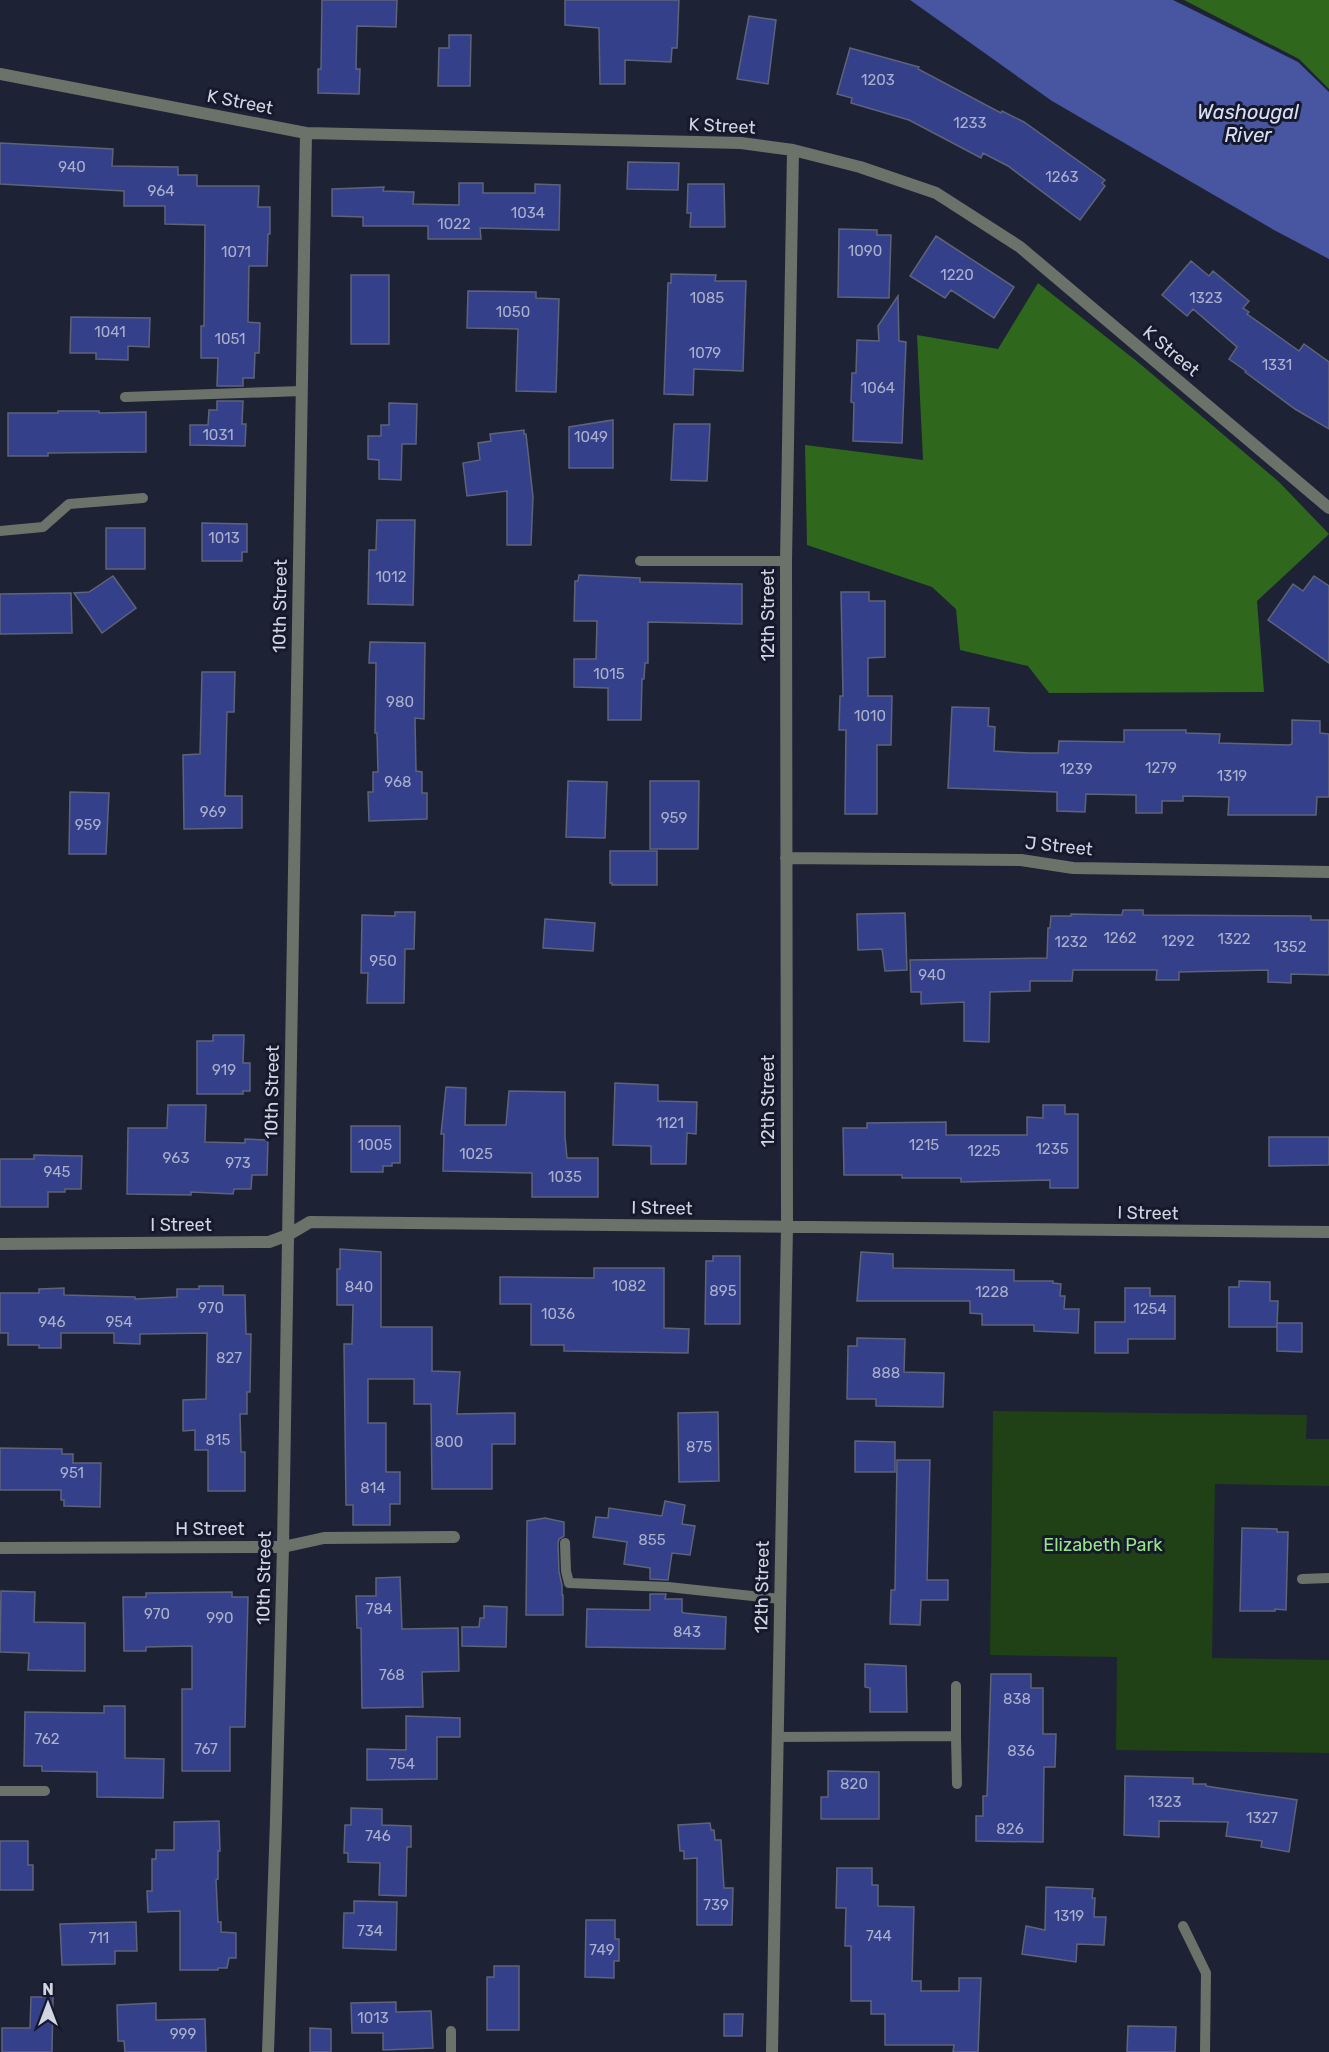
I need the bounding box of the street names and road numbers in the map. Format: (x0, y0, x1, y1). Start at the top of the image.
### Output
street label: K Street (205, 85, 275, 119)
street label: K Street (688, 113, 756, 139)
street label: K Street (1138, 321, 1204, 381)
street label: 10th Street (268, 559, 292, 653)
street label: 12th Street (757, 569, 779, 661)
street label: J Street (1024, 832, 1094, 860)
street label: 10th Street (260, 1045, 284, 1139)
street label: 12th Street (757, 1055, 779, 1147)
street label: I Street (631, 1196, 693, 1220)
street label: I Street (1117, 1201, 1179, 1225)
street label: I Street (150, 1214, 212, 1236)
street label: H Street (175, 1518, 245, 1540)
street label: 10th Street (252, 1531, 276, 1625)
street label: 12th Street (750, 1540, 774, 1634)

